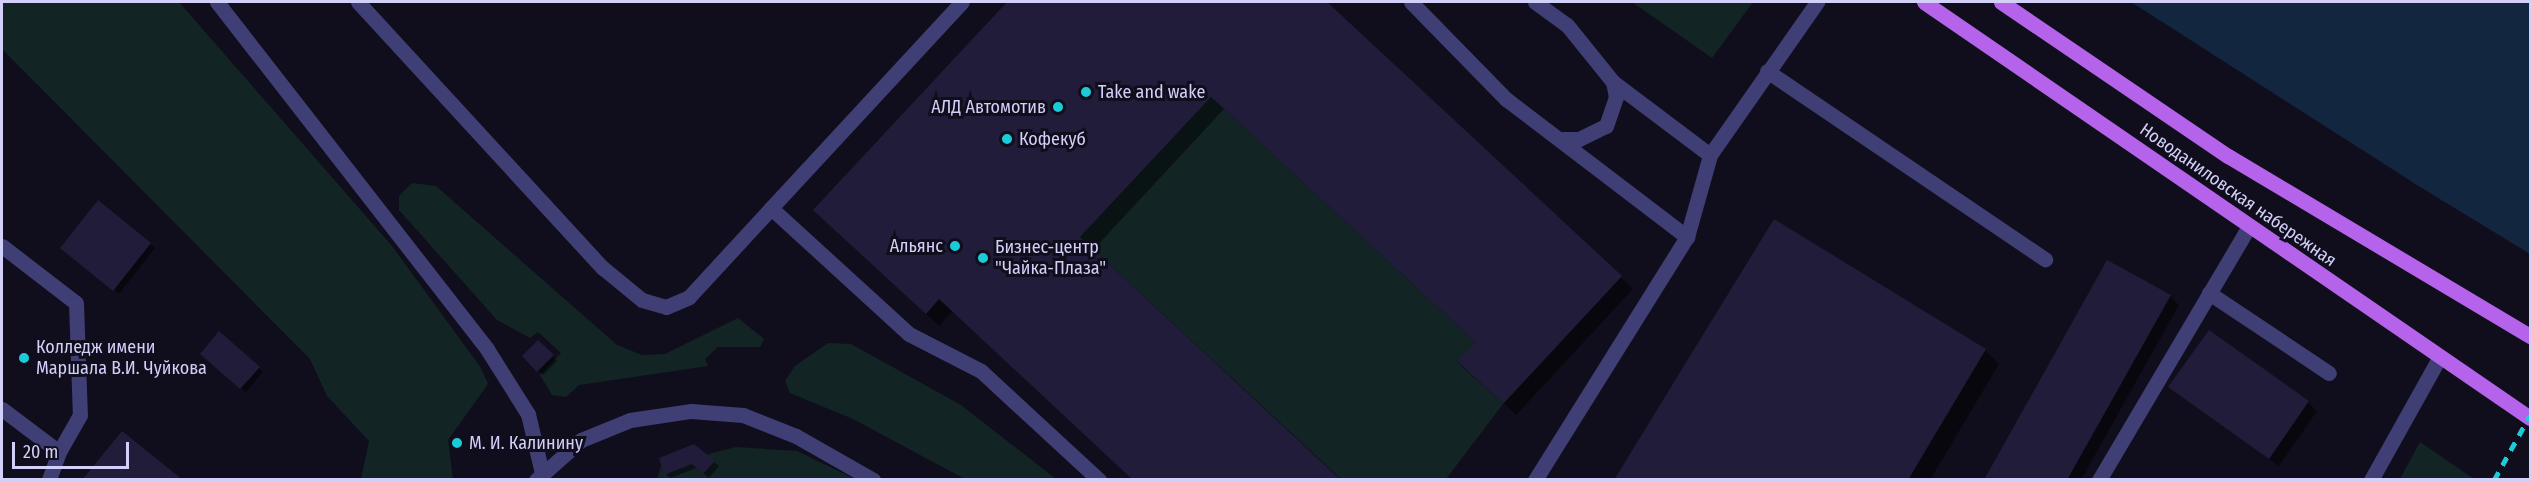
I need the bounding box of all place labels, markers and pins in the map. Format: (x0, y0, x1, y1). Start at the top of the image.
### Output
place label: Take and wake (1098, 81, 1205, 103)
marker: Take and wake (1079, 85, 1093, 99)
place label: АЛД Автомотив (931, 96, 1046, 118)
marker: АЛД Автомотив (1051, 100, 1065, 114)
place label: Кофекуб (1019, 128, 1086, 150)
marker: Кофекуб (1000, 132, 1014, 146)
place label: Альянс (890, 235, 943, 257)
place label: Бизнес-центр "Чайка-Плаза" (995, 237, 1106, 280)
marker: Альянс (948, 239, 962, 253)
marker: Бизнес-центр "Чайка-Плаза" (976, 251, 990, 265)
place label: Колледж имени Маршала В.И. Чуйкова (36, 337, 207, 380)
marker: Колледж имени Маршала В.И. Чуйкова (17, 351, 31, 365)
place label: М. И. Калинину (469, 432, 583, 454)
marker: М. И. Калинину (450, 436, 464, 450)

